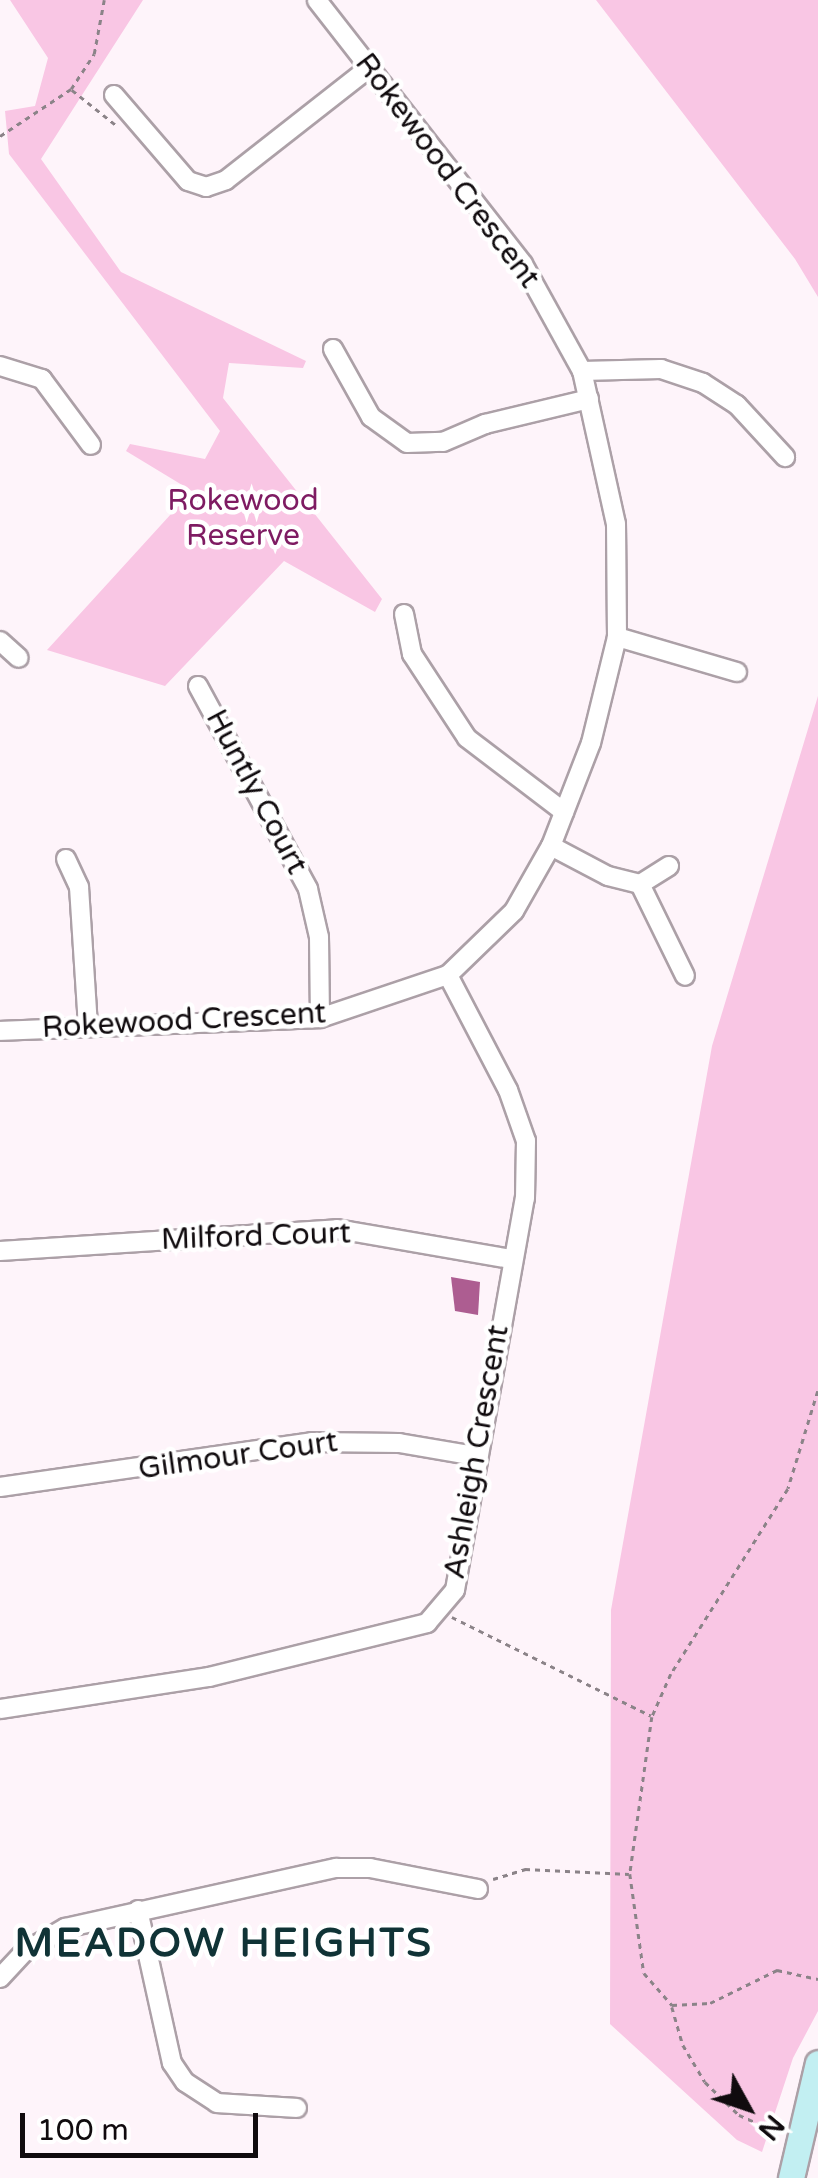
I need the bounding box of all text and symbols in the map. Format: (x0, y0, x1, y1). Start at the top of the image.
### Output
street label: Rokewood Crescent (347, 47, 547, 295)
park label: Rokewood Reserve (167, 483, 319, 554)
street label: Huntly Court (198, 704, 314, 880)
street label: Rokewood Crescent (41, 996, 327, 1046)
street label: Milford Court (160, 1216, 352, 1258)
street label: Ashleigh Crescent (437, 1322, 517, 1582)
street label: Gilmour Court (136, 1424, 340, 1488)
district label: MEADOW HEIGHTS (15, 1919, 433, 1967)
north arrow (698, 2058, 798, 2158)
scale bar (25, 2093, 262, 2155)
text: N (751, 2108, 791, 2147)
text: 100 m (37, 2112, 129, 2149)

